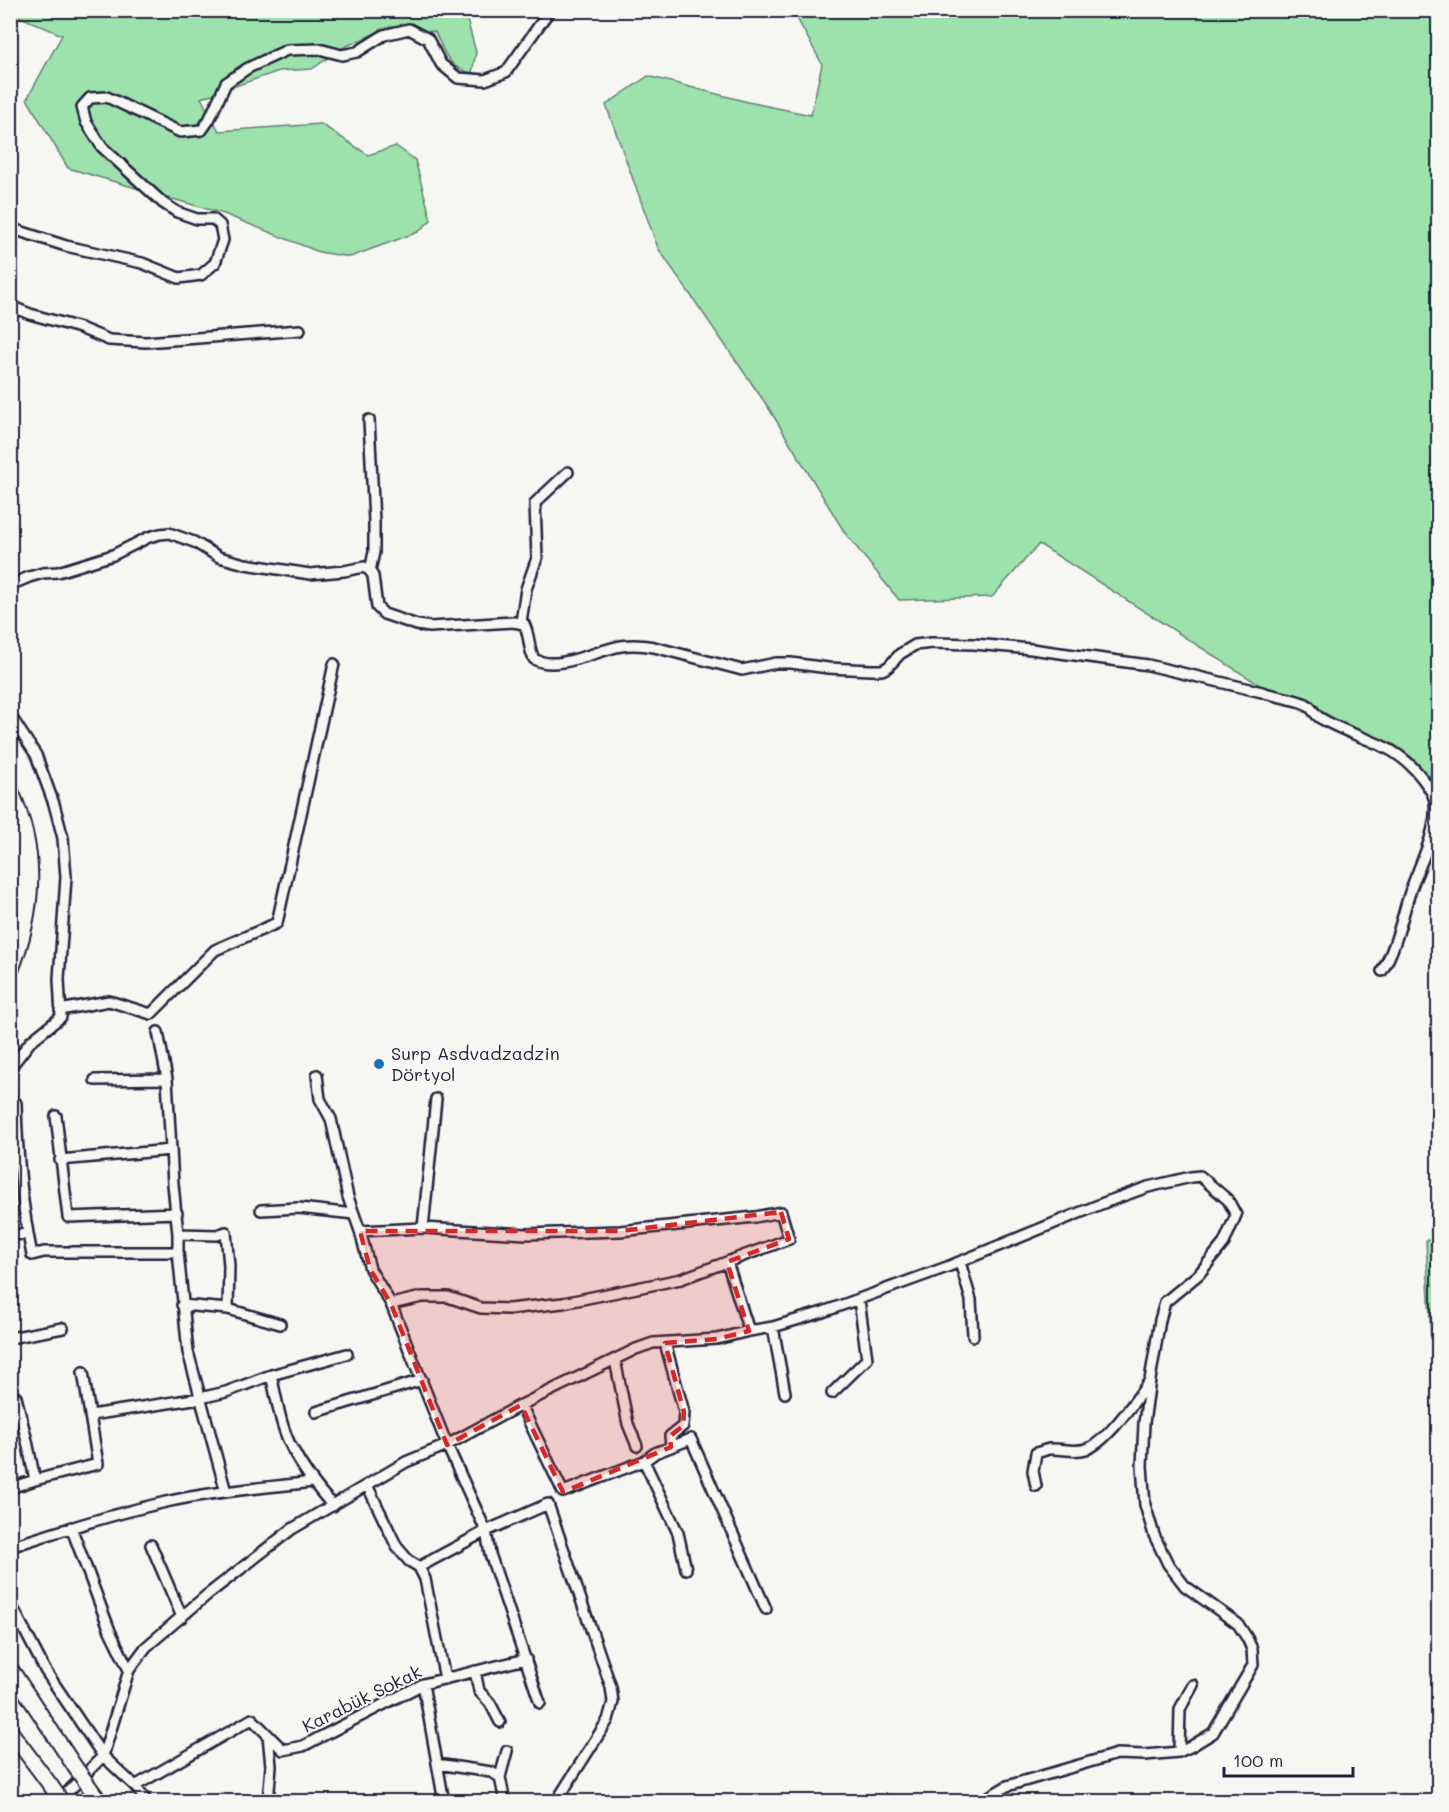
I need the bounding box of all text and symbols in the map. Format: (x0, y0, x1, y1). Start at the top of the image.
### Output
place label: Surp Asdvadzadzin Dörtyol (391, 1041, 560, 1086)
marker: Surp Asdvadzadzin Dörtyol (372, 1057, 386, 1071)
street label: Karabük Sokak (298, 1659, 425, 1737)
scale bar (1224, 1740, 1353, 1778)
text: 100 m (1233, 1748, 1283, 1772)

